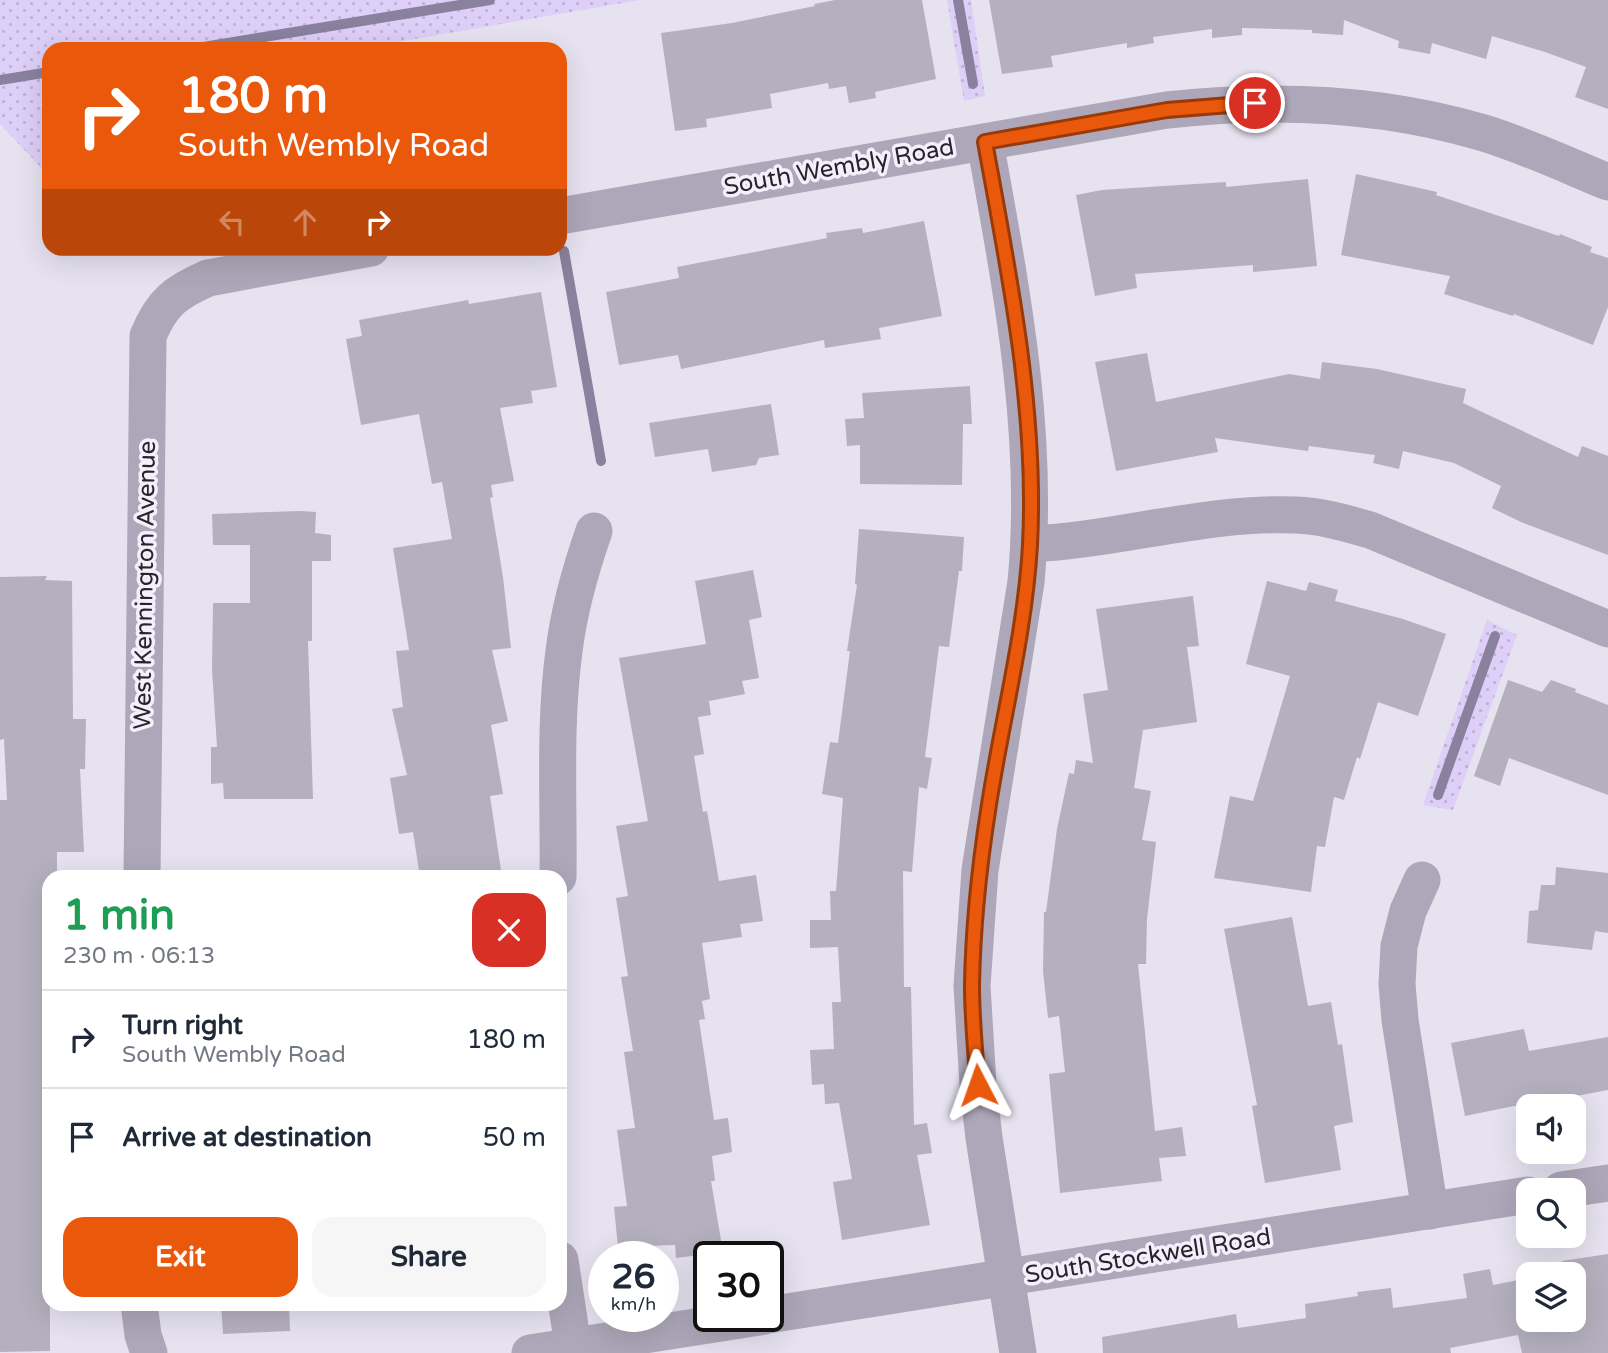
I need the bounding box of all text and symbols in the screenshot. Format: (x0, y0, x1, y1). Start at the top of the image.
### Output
text: 180 m (178, 67, 328, 126)
icon: right (63, 70, 154, 161)
pin (1225, 73, 1285, 133)
icon: arrive (1236, 84, 1274, 122)
text: South Wembly Road (178, 127, 489, 165)
street label: South Wembly Road (722, 132, 956, 202)
icon: left (213, 203, 251, 241)
icon: ahead (286, 203, 324, 241)
icon: right (359, 203, 397, 241)
street label: West Kennington Avenue (128, 440, 162, 730)
text: 1 min (63, 890, 175, 941)
button: close (472, 893, 546, 967)
text: 230 m · 06:13 (63, 942, 215, 970)
text: Turn right (122, 1010, 243, 1041)
icon: right (63, 1020, 101, 1058)
text: 180 m (466, 1024, 546, 1055)
text: South Wembly Road (122, 1041, 346, 1069)
position arrow (941, 1048, 1015, 1122)
map controls (1516, 1094, 1586, 1332)
button: sound (1516, 1094, 1586, 1164)
icon: arrive (63, 1118, 101, 1156)
text: Arrive at destination (122, 1122, 372, 1153)
text: 50 m (483, 1122, 546, 1153)
button: search (1516, 1178, 1586, 1248)
button: Exit (63, 1217, 298, 1297)
button: Share (312, 1217, 546, 1297)
street label: South Stockwell Road (1023, 1222, 1273, 1290)
speed limit sign: 30 (693, 1241, 784, 1332)
text: 26 (612, 1256, 655, 1298)
button: layers (1516, 1262, 1586, 1332)
text: km/h (611, 1293, 656, 1315)

